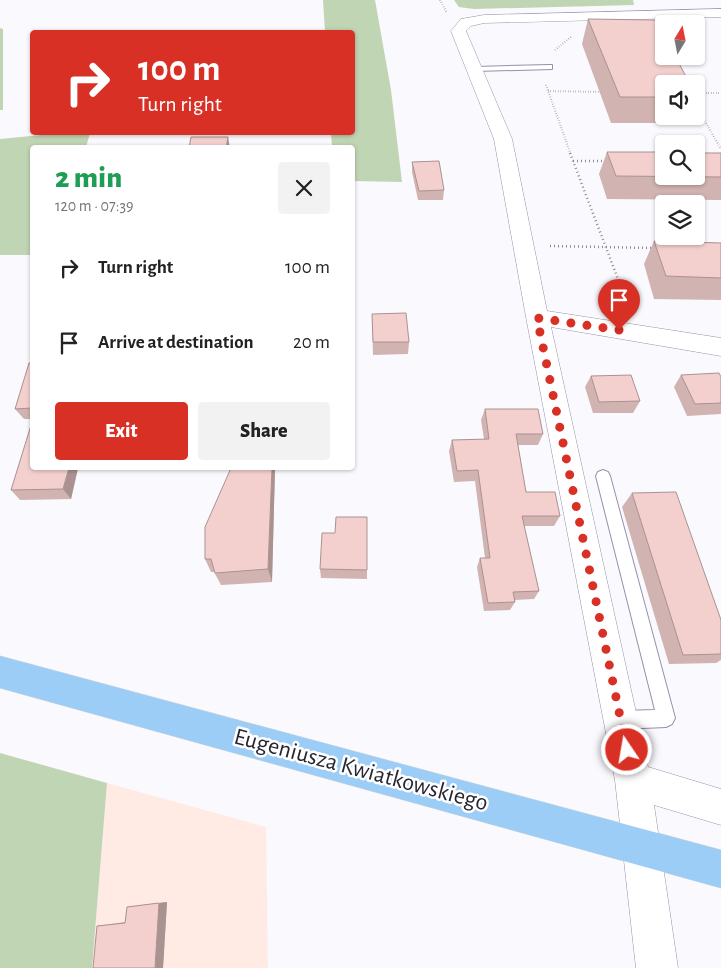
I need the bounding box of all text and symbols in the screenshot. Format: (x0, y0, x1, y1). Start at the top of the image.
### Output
north arrow (655, 15, 705, 65)
map controls (655, 15, 705, 245)
icon: right (55, 50, 120, 115)
text: 100 m (138, 52, 221, 87)
button: sound (655, 75, 705, 125)
text: Turn right (138, 93, 222, 115)
button: search (655, 135, 705, 185)
button: close (278, 162, 330, 214)
text: 2 min (55, 163, 122, 193)
button: layers (655, 195, 705, 245)
text: 120 m · 07:39 (55, 198, 134, 214)
icon: right (55, 254, 83, 282)
text: Turn right (98, 258, 173, 277)
text: 100 m (285, 258, 330, 277)
pin (598, 279, 640, 330)
icon: arrive (605, 286, 633, 314)
icon: arrive (55, 329, 83, 357)
text: Arrive at destination (98, 333, 254, 352)
text: 20 m (293, 333, 330, 352)
button: Exit (55, 402, 188, 460)
button: Share (198, 402, 330, 460)
position arrow (600, 723, 652, 775)
street label: Eugeniusza Kwiatkowskiego (232, 725, 490, 815)

